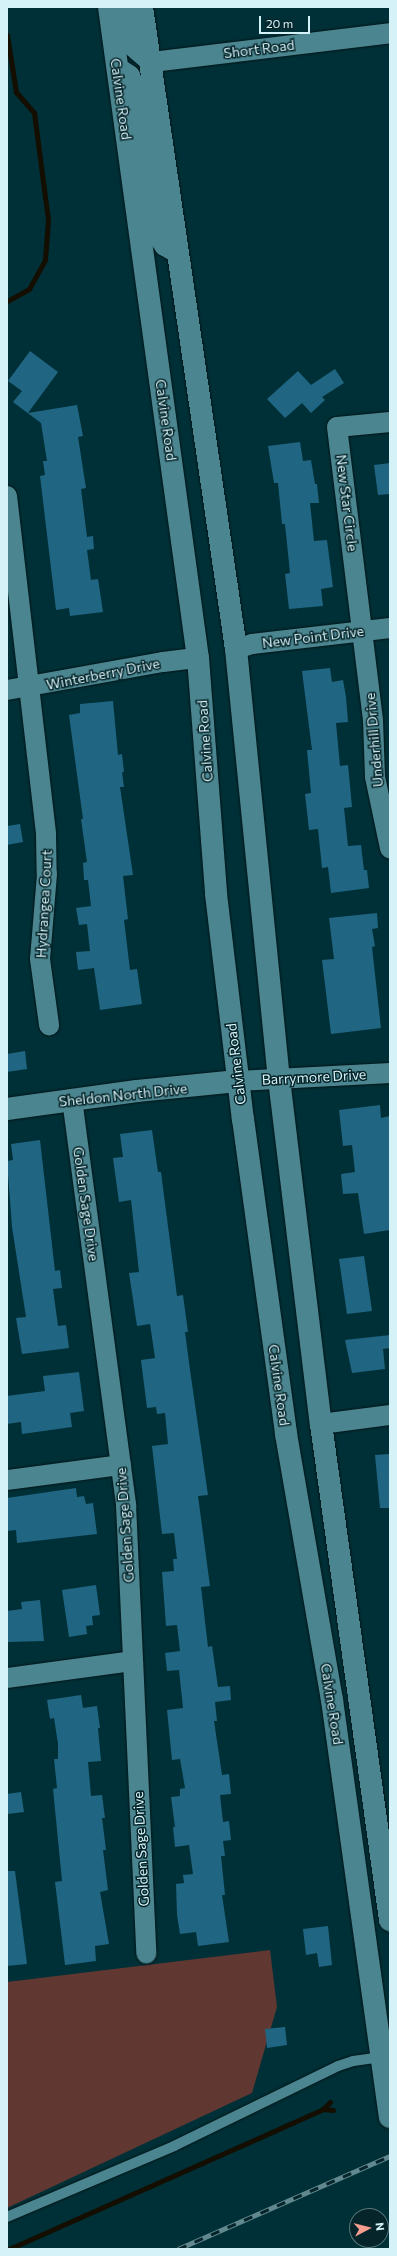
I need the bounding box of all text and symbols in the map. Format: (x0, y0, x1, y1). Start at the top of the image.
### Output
scale bar (261, 8, 312, 34)
text: 20 m (266, 16, 293, 30)
street label: Short Road (223, 36, 295, 62)
street label: Calvine Road (107, 57, 135, 141)
street label: Calvine Road (152, 378, 180, 462)
street label: New Star Circle (333, 454, 361, 552)
street label: New Point Drive (261, 622, 365, 652)
street label: Winterberry Drive (45, 655, 161, 693)
street label: Underhill Drive (362, 692, 386, 788)
street label: Calvine Road (194, 699, 216, 783)
street label: Hydrangea Court (33, 849, 55, 959)
street label: Calvine Road (223, 1022, 249, 1106)
street label: Barrymore Drive (261, 1066, 367, 1088)
street label: Sheldon North Drive (58, 1080, 188, 1110)
street label: Golden Sage Drive (70, 1146, 102, 1262)
street label: Calvine Road (265, 1343, 293, 1427)
street label: Golden Sage Drive (113, 1467, 137, 1583)
street label: Calvine Road (317, 1662, 347, 1746)
street label: Golden Sage Drive (130, 1791, 152, 1907)
north arrow (349, 2208, 389, 2248)
text: N (373, 2222, 387, 2231)

